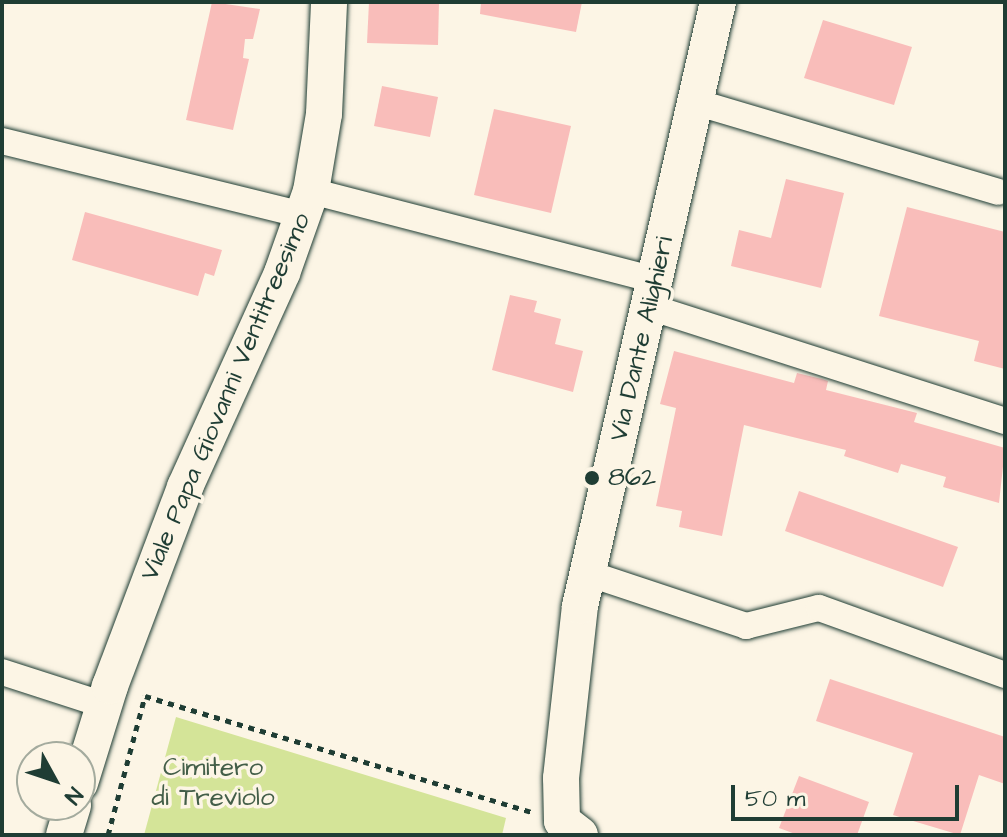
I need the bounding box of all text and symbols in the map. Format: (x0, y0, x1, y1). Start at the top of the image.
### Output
street label: Viale Papa Giovanni Ventitreesimo (134, 209, 318, 585)
street label: Via Dante Alighieri (603, 234, 681, 444)
place label: 862 (608, 462, 656, 494)
marker: 862 (583, 469, 601, 487)
north arrow (16, 741, 96, 821)
park label: Cimitero di Treviolo (151, 752, 275, 814)
scale bar (735, 769, 963, 819)
text: N (57, 780, 90, 811)
text: 50 m (745, 782, 805, 816)

